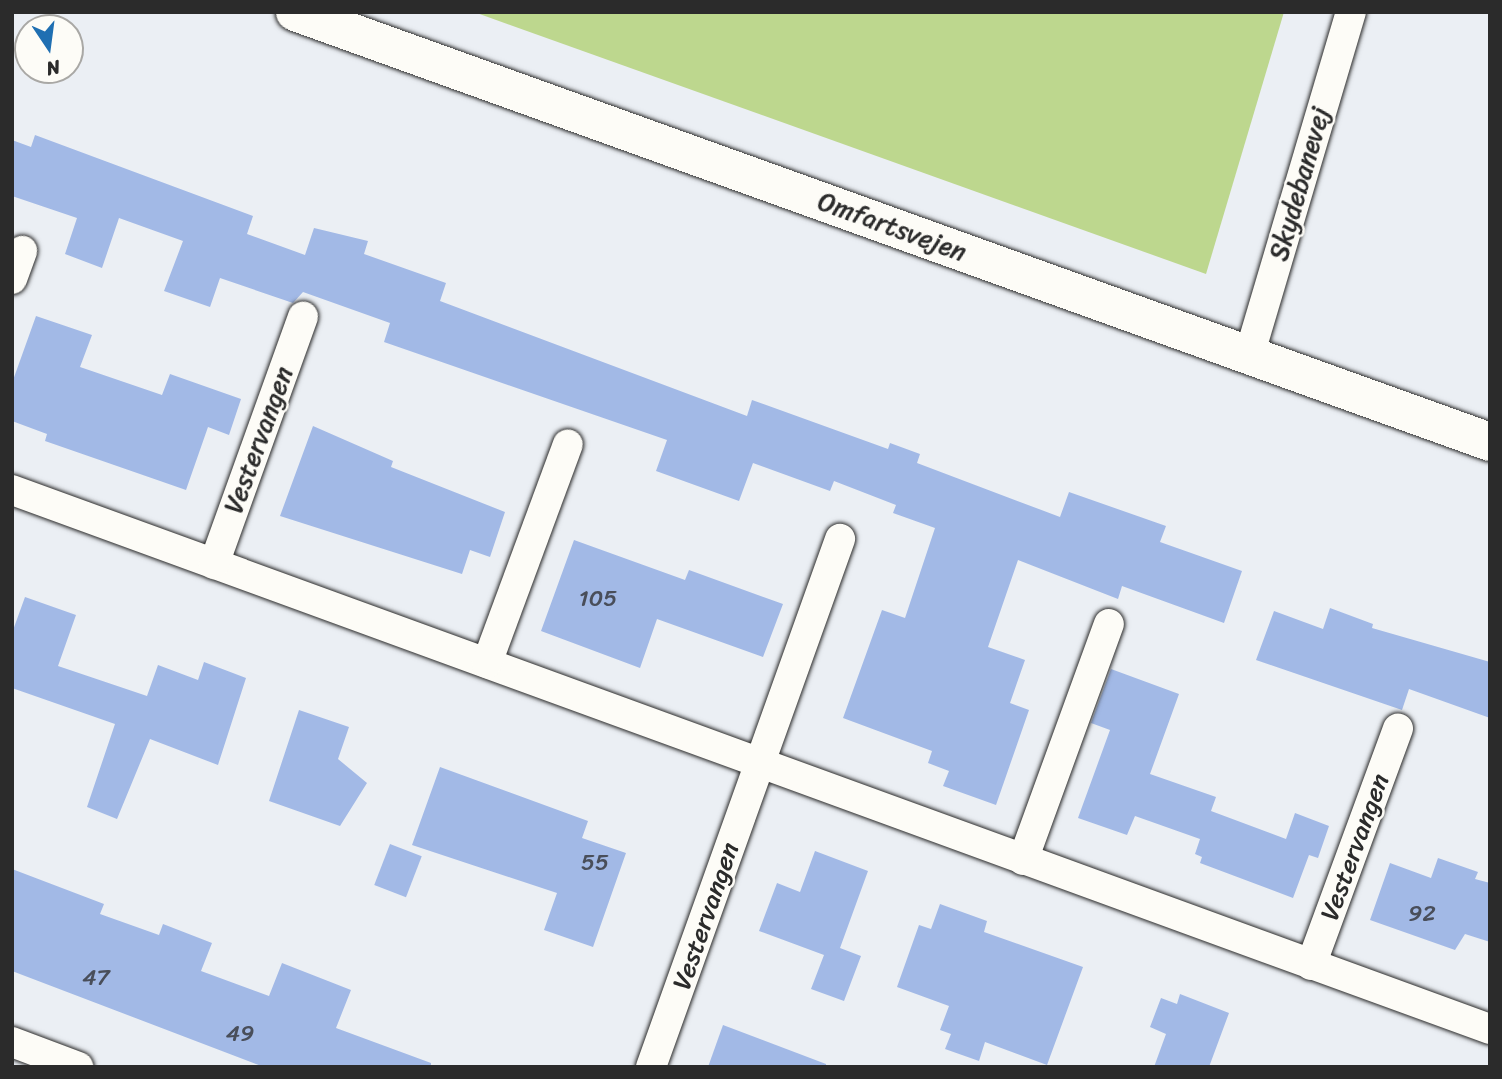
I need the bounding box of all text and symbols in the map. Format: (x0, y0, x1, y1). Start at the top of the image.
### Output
north arrow (14, 14, 84, 84)
text: N (43, 50, 64, 86)
street label: Skydebanevej (1263, 104, 1337, 264)
street label: Omfartsvejen (814, 186, 970, 268)
street label: Vestervangen (218, 362, 300, 518)
house number: 105 (579, 585, 617, 613)
street label: Vestervangen (1314, 769, 1396, 925)
street label: Vestervangen (666, 838, 746, 994)
house number: 55 (581, 849, 609, 877)
house number: 92 (1408, 900, 1436, 928)
house number: 47 (82, 964, 110, 992)
house number: 49 (226, 1020, 254, 1048)

